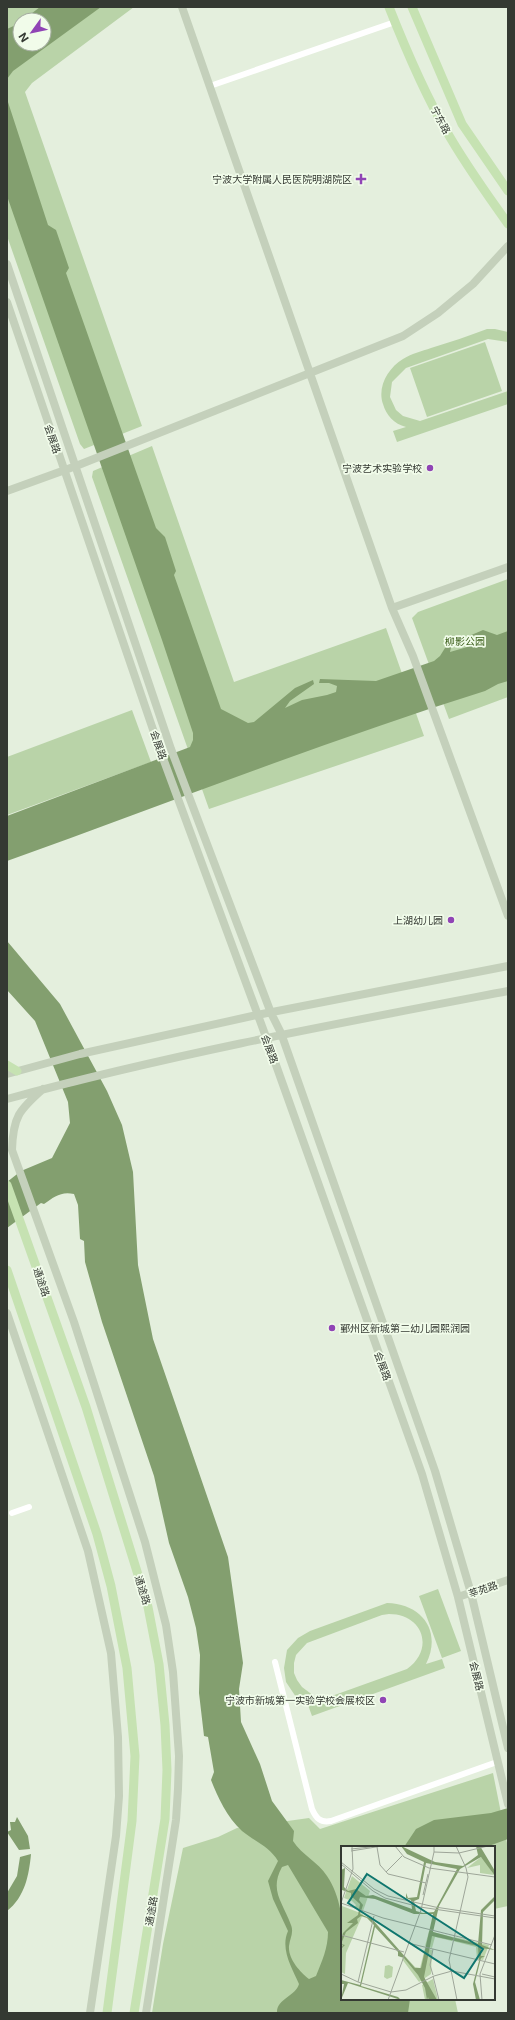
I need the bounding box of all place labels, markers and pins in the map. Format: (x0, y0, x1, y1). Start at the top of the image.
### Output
place label: 宁波大学附属人民医院明湖院区 (212, 173, 352, 185)
marker: 宁波大学附属人民医院明湖院区 (355, 173, 367, 185)
place label: 宁波艺术实验学校 (342, 462, 422, 474)
marker: 宁波艺术实验学校 (425, 463, 435, 473)
place label: 上湖幼儿园 (393, 914, 443, 926)
marker: 上湖幼儿园 (446, 915, 456, 925)
place label: 鄞州区新城第二幼儿园熙润园 (340, 1322, 470, 1334)
marker: 鄞州区新城第二幼儿园熙润园 (327, 1323, 337, 1333)
place label: 宁波市新城第一实验学校会展校区 (225, 1694, 375, 1706)
marker: 宁波市新城第一实验学校会展校区 (378, 1695, 388, 1705)

